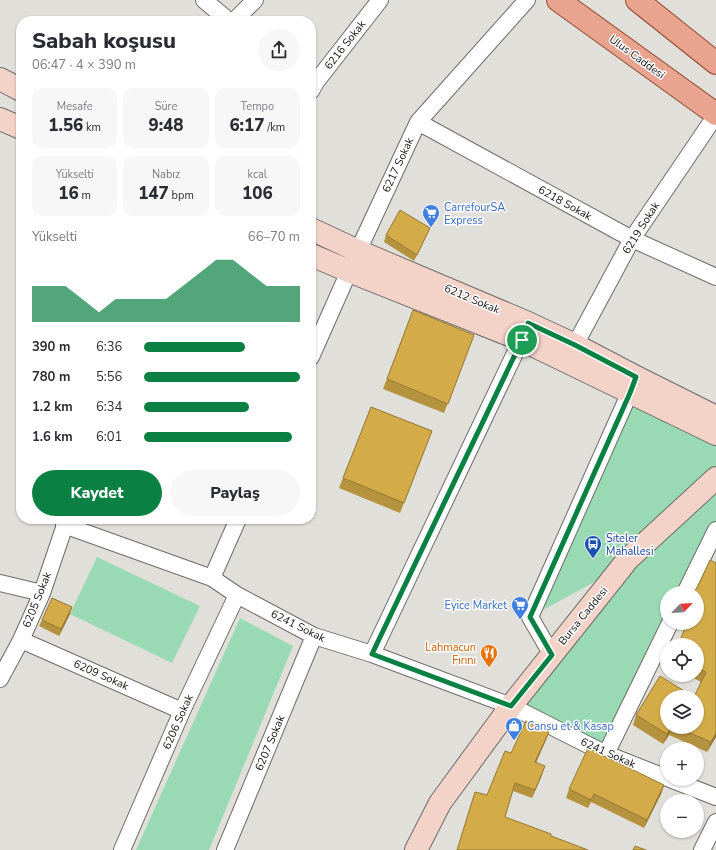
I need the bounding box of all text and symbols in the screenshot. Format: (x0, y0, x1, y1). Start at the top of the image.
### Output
street label: 6216 Sokak (321, 17, 369, 73)
text: Sabah koşusu (32, 26, 176, 56)
button: share (258, 29, 300, 71)
street label: Ulus Caddesi (606, 32, 668, 82)
text: 06:47 · 4 × 390 m (32, 56, 136, 74)
text: Mesafe (57, 99, 93, 114)
text: Süre (155, 99, 177, 114)
text: Tempo (241, 99, 274, 114)
text: 1.56 (48, 114, 83, 137)
text: 9:48 (148, 114, 184, 137)
text: 6:17 (229, 114, 264, 137)
text: km (83, 120, 101, 135)
text: /km (264, 120, 285, 135)
street label: 6217 Sokak (379, 135, 417, 195)
text: Yükselti (56, 167, 94, 182)
text: Nabız (152, 167, 180, 182)
text: kcal (248, 167, 267, 182)
text: 16 (58, 182, 79, 205)
text: 147 (138, 182, 169, 205)
text: 106 (242, 182, 273, 205)
street label: 6218 Sokak (536, 182, 595, 224)
text: m (79, 188, 91, 203)
text: bpm (169, 188, 194, 203)
street label: 6219 Sokak (619, 199, 663, 257)
place label: CarrefourSA Express (444, 200, 505, 228)
supermarket icon: CarrefourSA Express (421, 203, 441, 228)
text: Yükselti (32, 228, 77, 246)
text: 66–70 m (248, 228, 300, 246)
street label: 6212 Sokak (442, 281, 502, 318)
pin (505, 323, 539, 357)
icon: arrive (511, 329, 533, 351)
text: 390 m (32, 338, 70, 356)
text: 6:36 (96, 338, 122, 356)
text: 780 m (32, 368, 70, 386)
text: 5:56 (96, 368, 122, 386)
text: 1.2 km (32, 398, 73, 416)
text: 6:34 (96, 398, 122, 416)
text: 1.6 km (32, 428, 73, 446)
text: 6:01 (96, 428, 122, 446)
button: Kaydet (32, 470, 162, 516)
button: Paylaş (170, 470, 300, 516)
place label: Siteler Mahallesi (606, 531, 653, 559)
bus stop icon: Siteler Mahallesi (583, 534, 603, 559)
street label: 6205 Sokak (19, 569, 55, 630)
street label: Bursa Caddesi (555, 584, 611, 648)
north arrow (660, 586, 704, 630)
map controls (660, 586, 704, 838)
supermarket icon: Eyice Market (510, 595, 530, 620)
place label: Eyice Market (445, 598, 507, 613)
street label: 6241 Sokak (268, 606, 328, 646)
button: locate (660, 638, 704, 682)
place label: Lahmacun Fırını (425, 640, 476, 668)
restaurant icon: Lahmacun Fırını (479, 643, 499, 668)
street label: 6209 Sokak (71, 656, 131, 694)
button: layers (660, 690, 704, 734)
street label: 6206 Sokak (159, 692, 197, 752)
street label: 6207 Sokak (252, 713, 289, 773)
shop icon: Cansu et & Kasap (504, 716, 524, 741)
place label: Cansu et & Kasap (527, 719, 614, 734)
street label: 6241 Sokak (578, 734, 638, 772)
button: + (660, 742, 704, 786)
button: − (660, 794, 704, 838)

